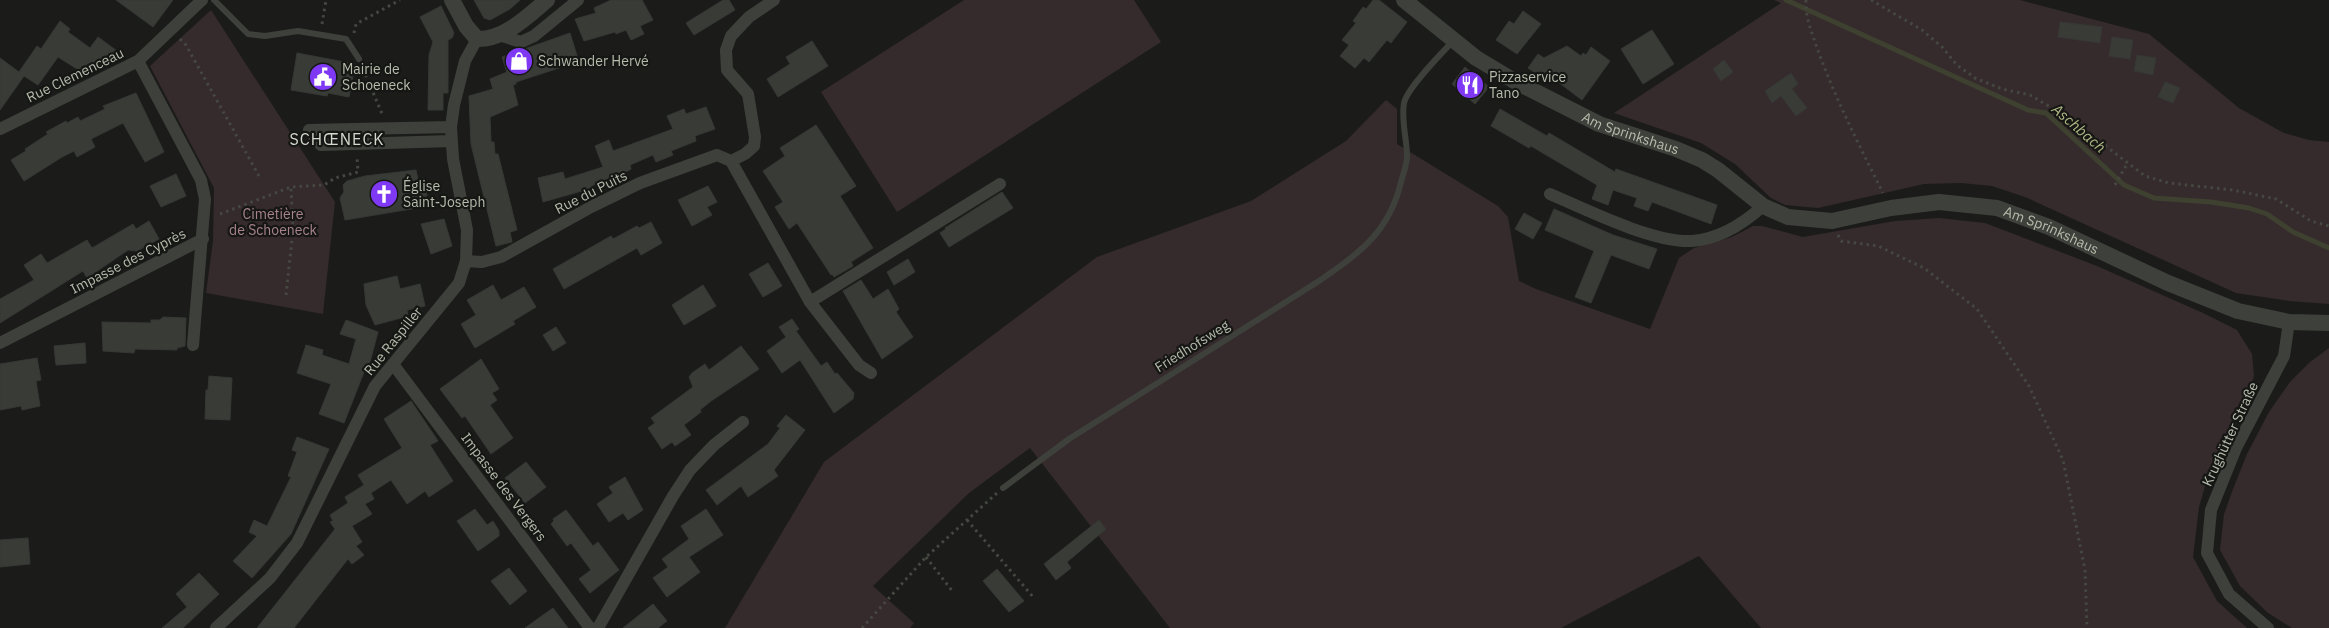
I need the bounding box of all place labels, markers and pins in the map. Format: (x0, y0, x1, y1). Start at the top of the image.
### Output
shop icon: Schwander Hervé (504, 46, 534, 76)
place label: Schwander Hervé (538, 52, 649, 70)
place label: Mairie de Schoeneck (342, 60, 411, 94)
public building icon: Mairie de Schoeneck (308, 62, 338, 92)
place label: Pizzaservice Tano (1489, 68, 1567, 102)
restaurant icon: Pizzaservice Tano (1455, 70, 1485, 100)
place label: Église Saint-Joseph (403, 176, 485, 211)
church icon: Église Saint-Joseph (369, 179, 399, 209)

